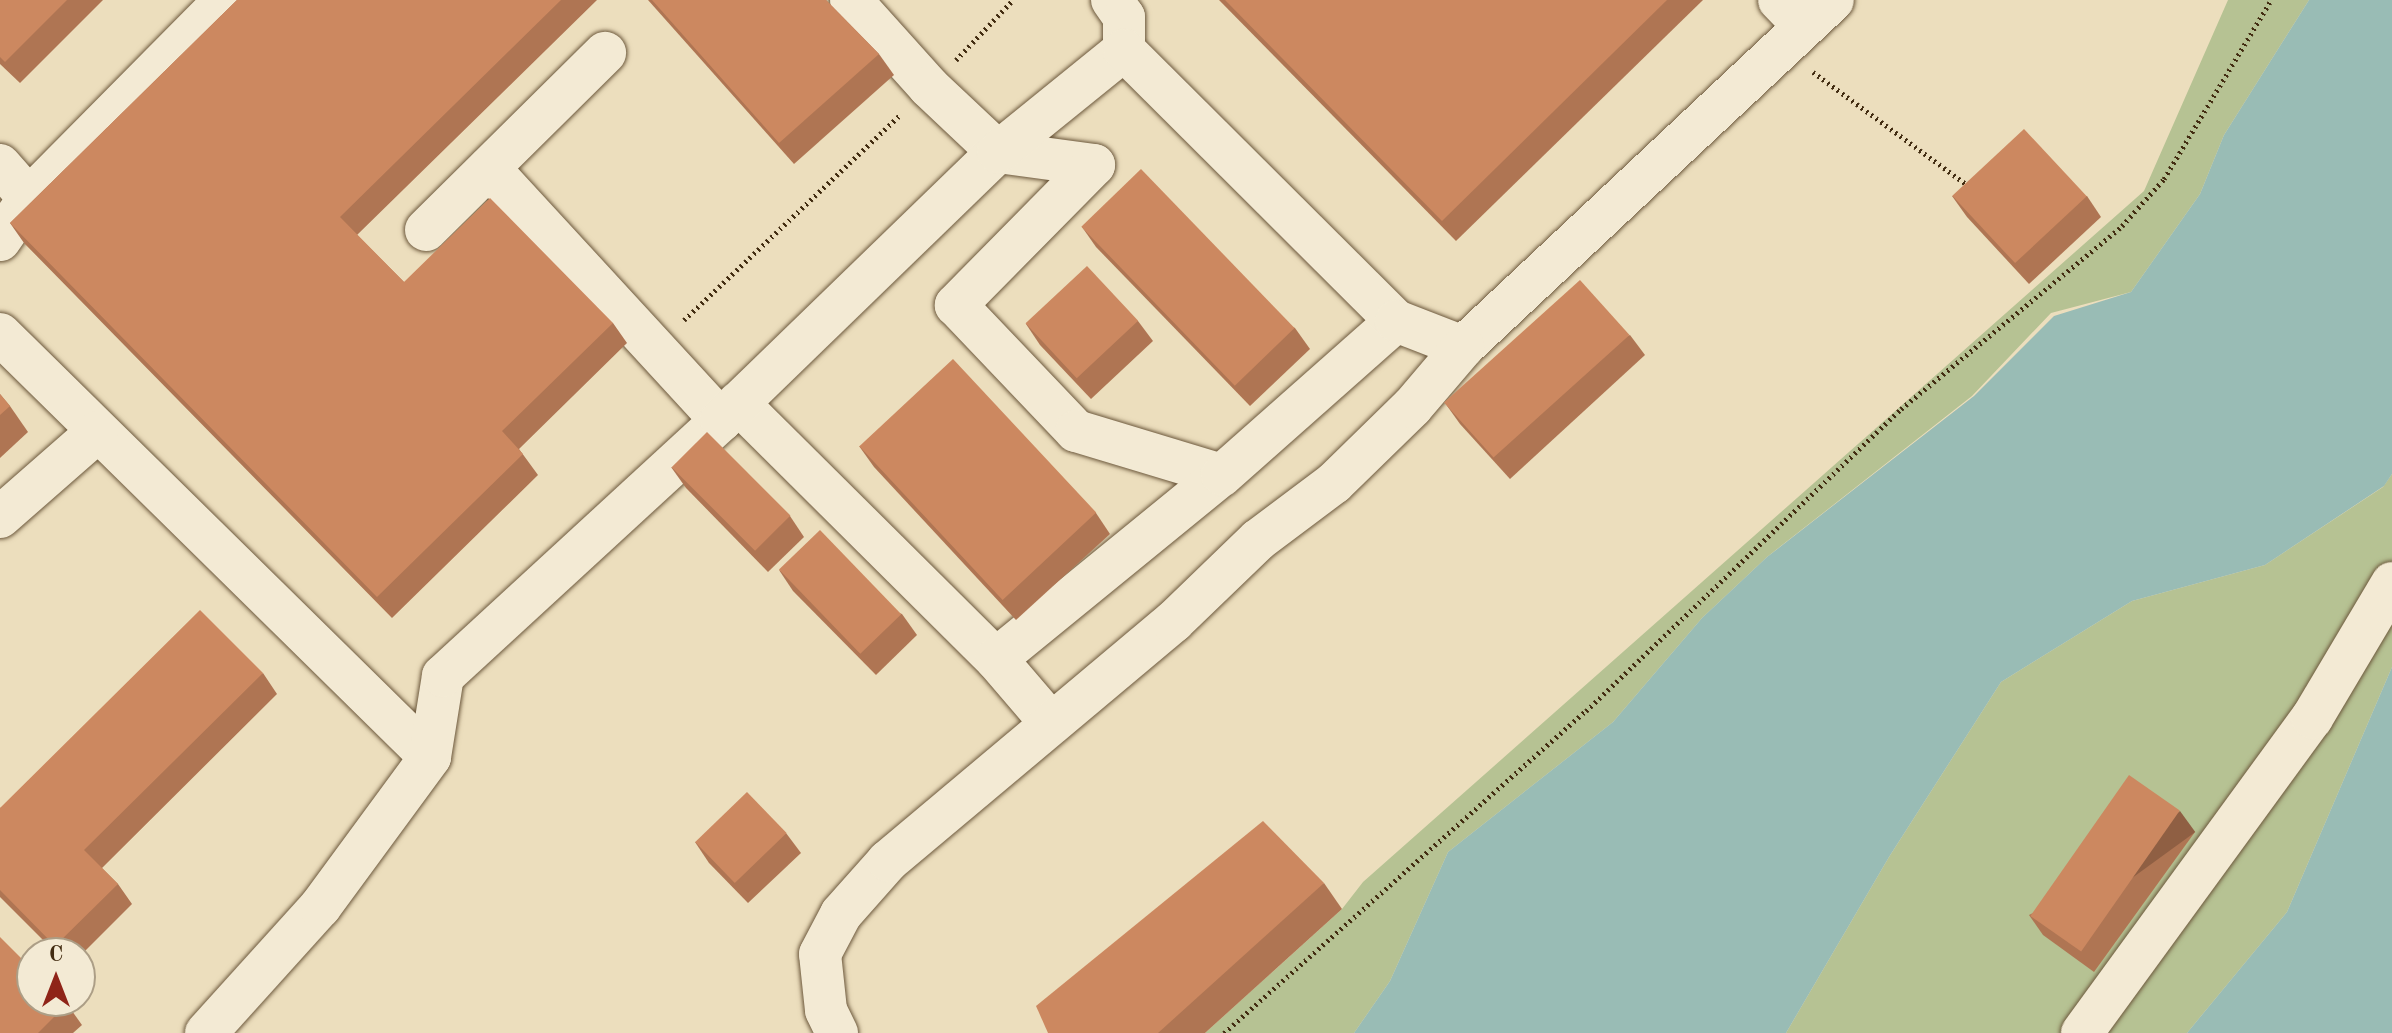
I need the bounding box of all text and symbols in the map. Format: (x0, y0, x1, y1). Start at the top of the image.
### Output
north arrow (16, 937, 96, 1017)
text: С (49, 944, 63, 966)

